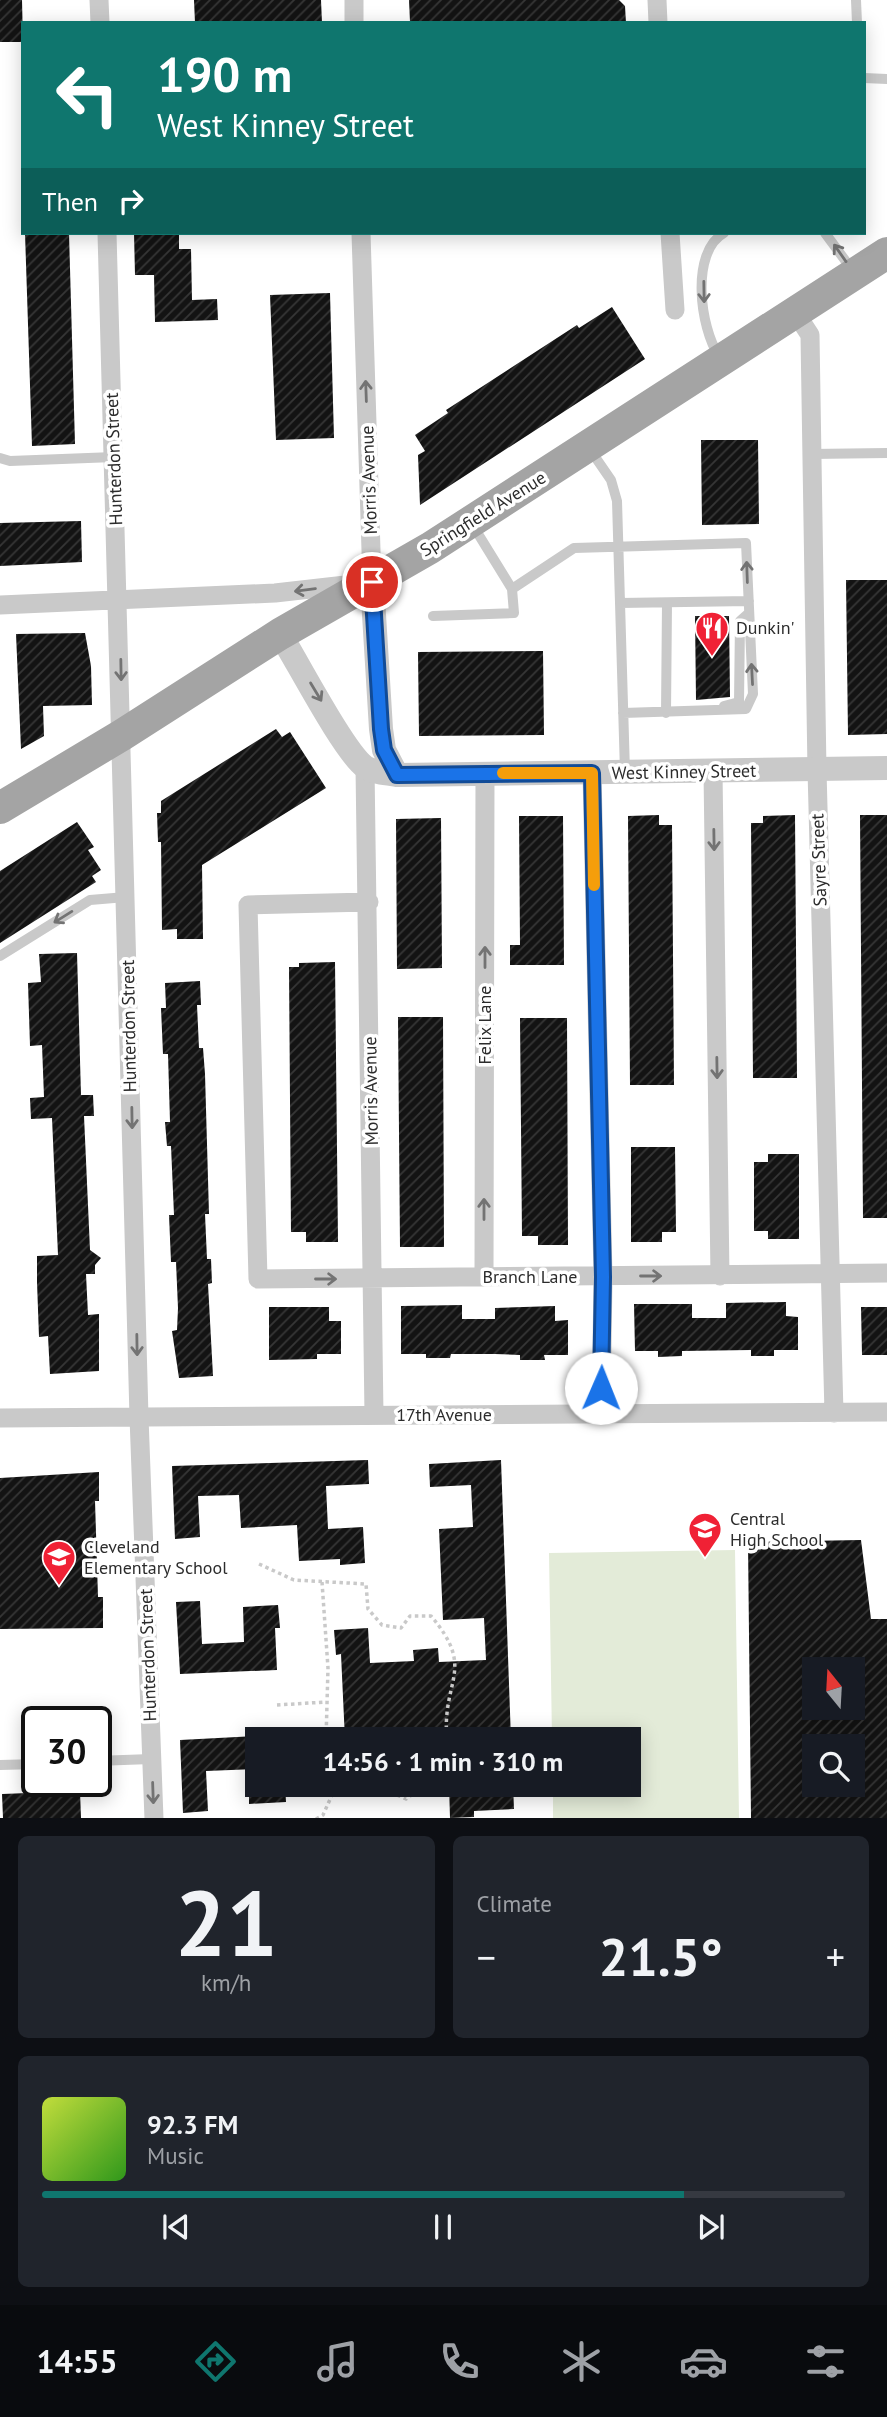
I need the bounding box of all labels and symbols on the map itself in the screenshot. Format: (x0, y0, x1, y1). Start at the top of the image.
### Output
one-way arrow (833, 244, 847, 263)
one-way arrow (697, 281, 710, 304)
one-way arrow (360, 380, 373, 403)
street label: Hunterdon Street (100, 392, 127, 526)
street label: Morris Avenue (355, 425, 382, 535)
street label: Springfield Avenue (416, 466, 550, 561)
pin (342, 552, 402, 612)
one-way arrow (741, 561, 754, 584)
one-way arrow (294, 583, 316, 596)
restaurant icon: Dunkin' (693, 609, 731, 658)
place label: Dunkin' (736, 616, 795, 639)
one-way arrow (114, 658, 127, 681)
one-way arrow (746, 662, 759, 685)
one-way arrow (309, 681, 323, 701)
street label: West Kinney Street (612, 759, 756, 784)
street label: Sayre Street (805, 813, 832, 907)
one-way arrow (707, 829, 721, 852)
one-way arrow (53, 910, 73, 924)
one-way arrow (478, 946, 492, 969)
street label: Hunterdon Street (116, 959, 141, 1093)
street label: Felix Lane (473, 986, 496, 1064)
street label: Morris Avenue (358, 1036, 383, 1146)
one-way arrow (710, 1056, 724, 1079)
one-way arrow (125, 1106, 138, 1129)
one-way arrow (477, 1198, 491, 1221)
street label: Branch Lane (482, 1265, 578, 1288)
one-way arrow (640, 1269, 663, 1283)
one-way arrow (314, 1272, 337, 1286)
one-way arrow (131, 1333, 144, 1356)
position arrow (564, 1351, 638, 1425)
street label: 17th Avenue (396, 1403, 492, 1426)
place label: Central High School (730, 1507, 824, 1551)
school or university icon: Central High School (686, 1510, 724, 1559)
place label: Cleveland Elementary School (84, 1535, 228, 1579)
school or university icon: Cleveland Elementary School (40, 1538, 78, 1587)
street label: Hunterdon Street (134, 1588, 161, 1722)
north arrow (802, 1657, 864, 1720)
speed limit sign: 30 (21, 1706, 112, 1797)
one-way arrow (146, 1781, 159, 1804)

